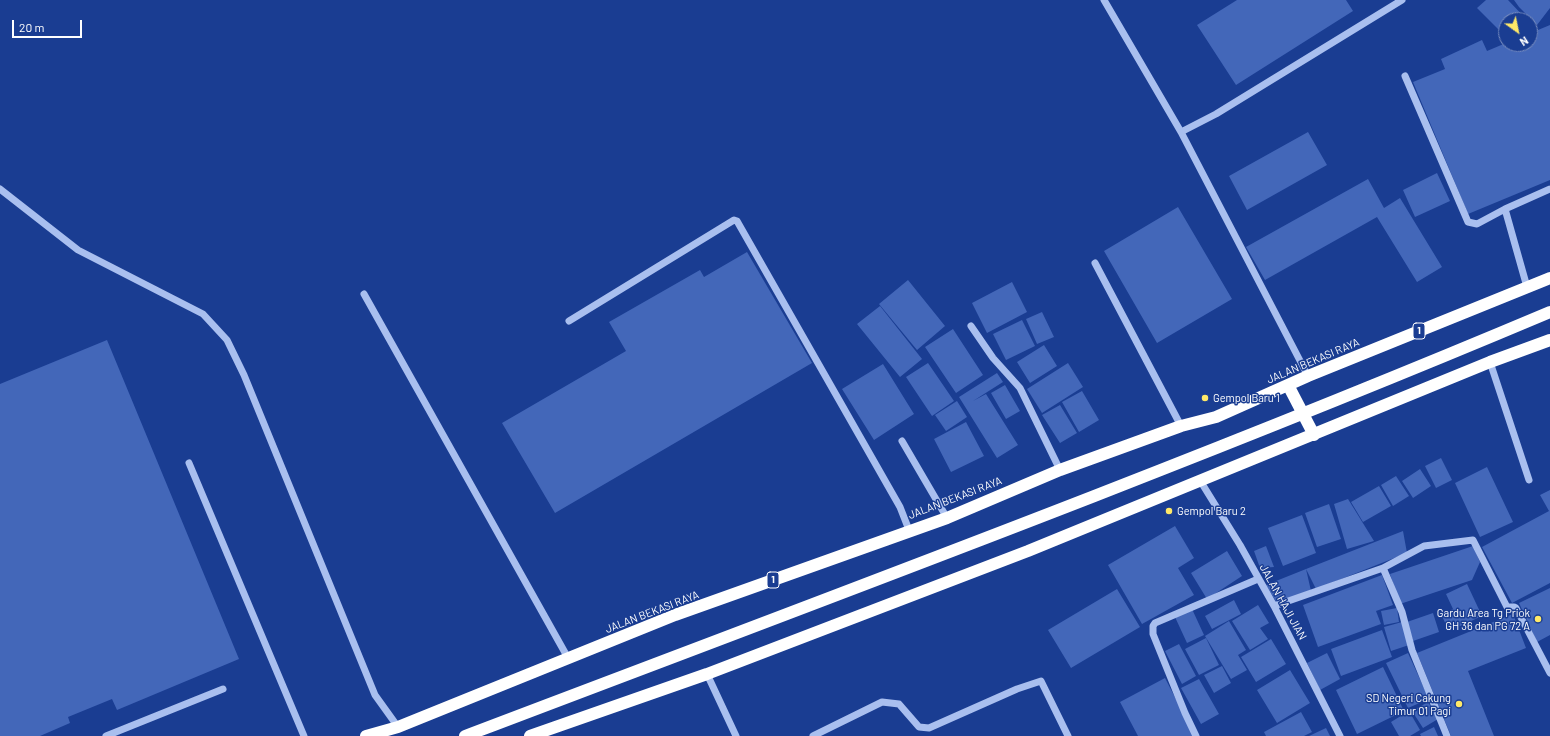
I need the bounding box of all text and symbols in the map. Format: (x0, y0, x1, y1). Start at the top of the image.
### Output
scale bar (14, 12, 84, 38)
north arrow (1498, 12, 1538, 52)
text: 20 m (19, 20, 45, 34)
text: N (1518, 34, 1531, 49)
road number: 1 (1413, 323, 1425, 339)
street label: JALAN BEKASI RAYA (1265, 336, 1361, 386)
place label: Gempol Baru 1 (1213, 391, 1280, 405)
marker: Gempol Baru 1 (1200, 393, 1210, 403)
street label: JALAN BEKASI RAYA (906, 474, 1004, 522)
place label: Gempol Baru 2 (1177, 504, 1246, 518)
marker: Gempol Baru 2 (1164, 506, 1174, 516)
street label: JALAN HAJI JIAN (1257, 562, 1309, 642)
road number: 1 (767, 572, 779, 588)
street label: JALAN BEKASI RAYA (603, 588, 701, 636)
place label: Gardu Area Tg Priok GH 36 dan PG 72 A (1437, 606, 1530, 632)
marker: Gardu Area Tg Priok GH 36 dan PG 72 A (1533, 614, 1543, 624)
place label: SD Negeri Cakung Timur 01 Pagi (1366, 691, 1451, 717)
marker: SD Negeri Cakung Timur 01 Pagi (1454, 699, 1464, 709)

